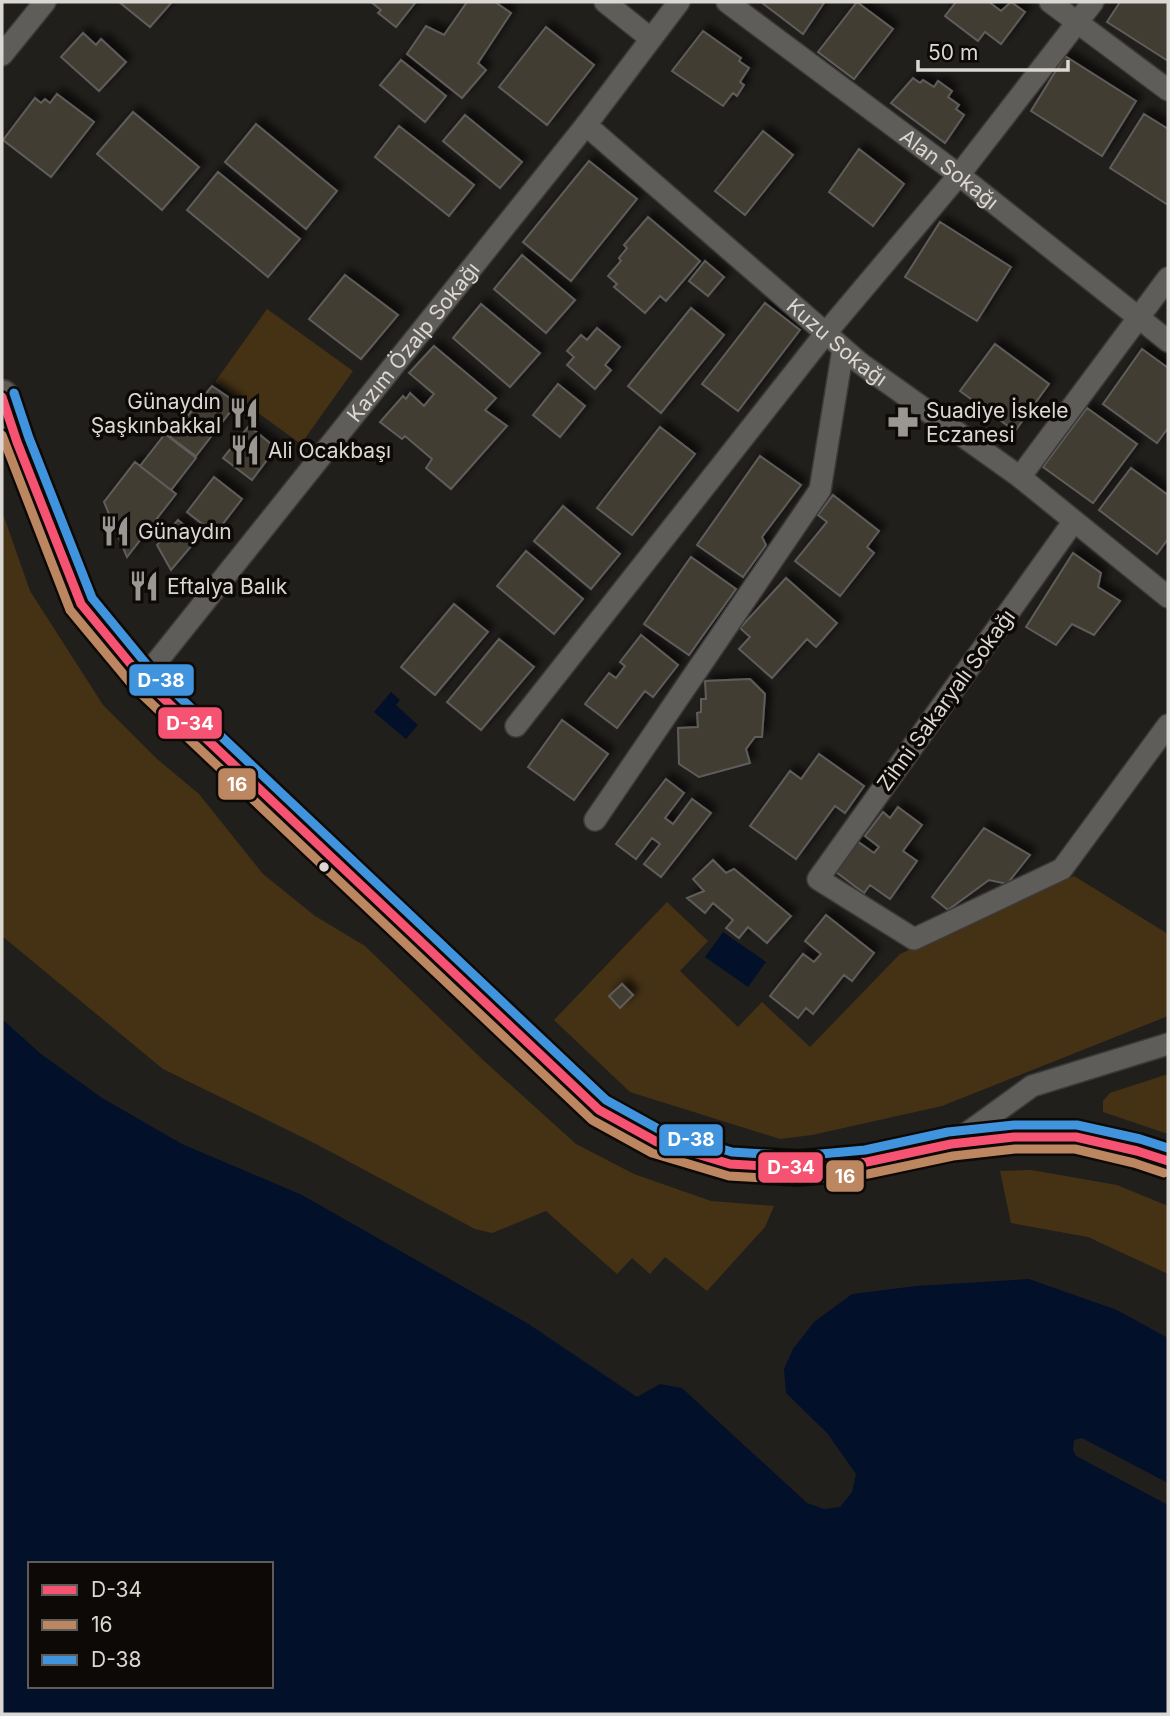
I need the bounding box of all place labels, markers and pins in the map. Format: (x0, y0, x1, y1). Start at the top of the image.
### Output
place label: Günaydın Şaşkınbakkal (91, 389, 221, 438)
restaurant icon: Günaydın Şaşkınbakkal (227, 396, 261, 430)
place label: Suadiye İskele Eczanesi (926, 397, 1069, 447)
pharmacy icon: Suadiye İskele Eczanesi (886, 405, 920, 439)
restaurant icon: Ali Ocakbaşı (228, 433, 262, 467)
place label: Ali Ocakbaşı (268, 438, 391, 463)
restaurant icon: Günaydın (98, 514, 132, 548)
place label: Günaydın (138, 519, 232, 544)
restaurant icon: Eftalya Balık (127, 569, 161, 603)
place label: Eftalya Balık (167, 574, 288, 599)
unlabelled marker (317, 860, 331, 874)

